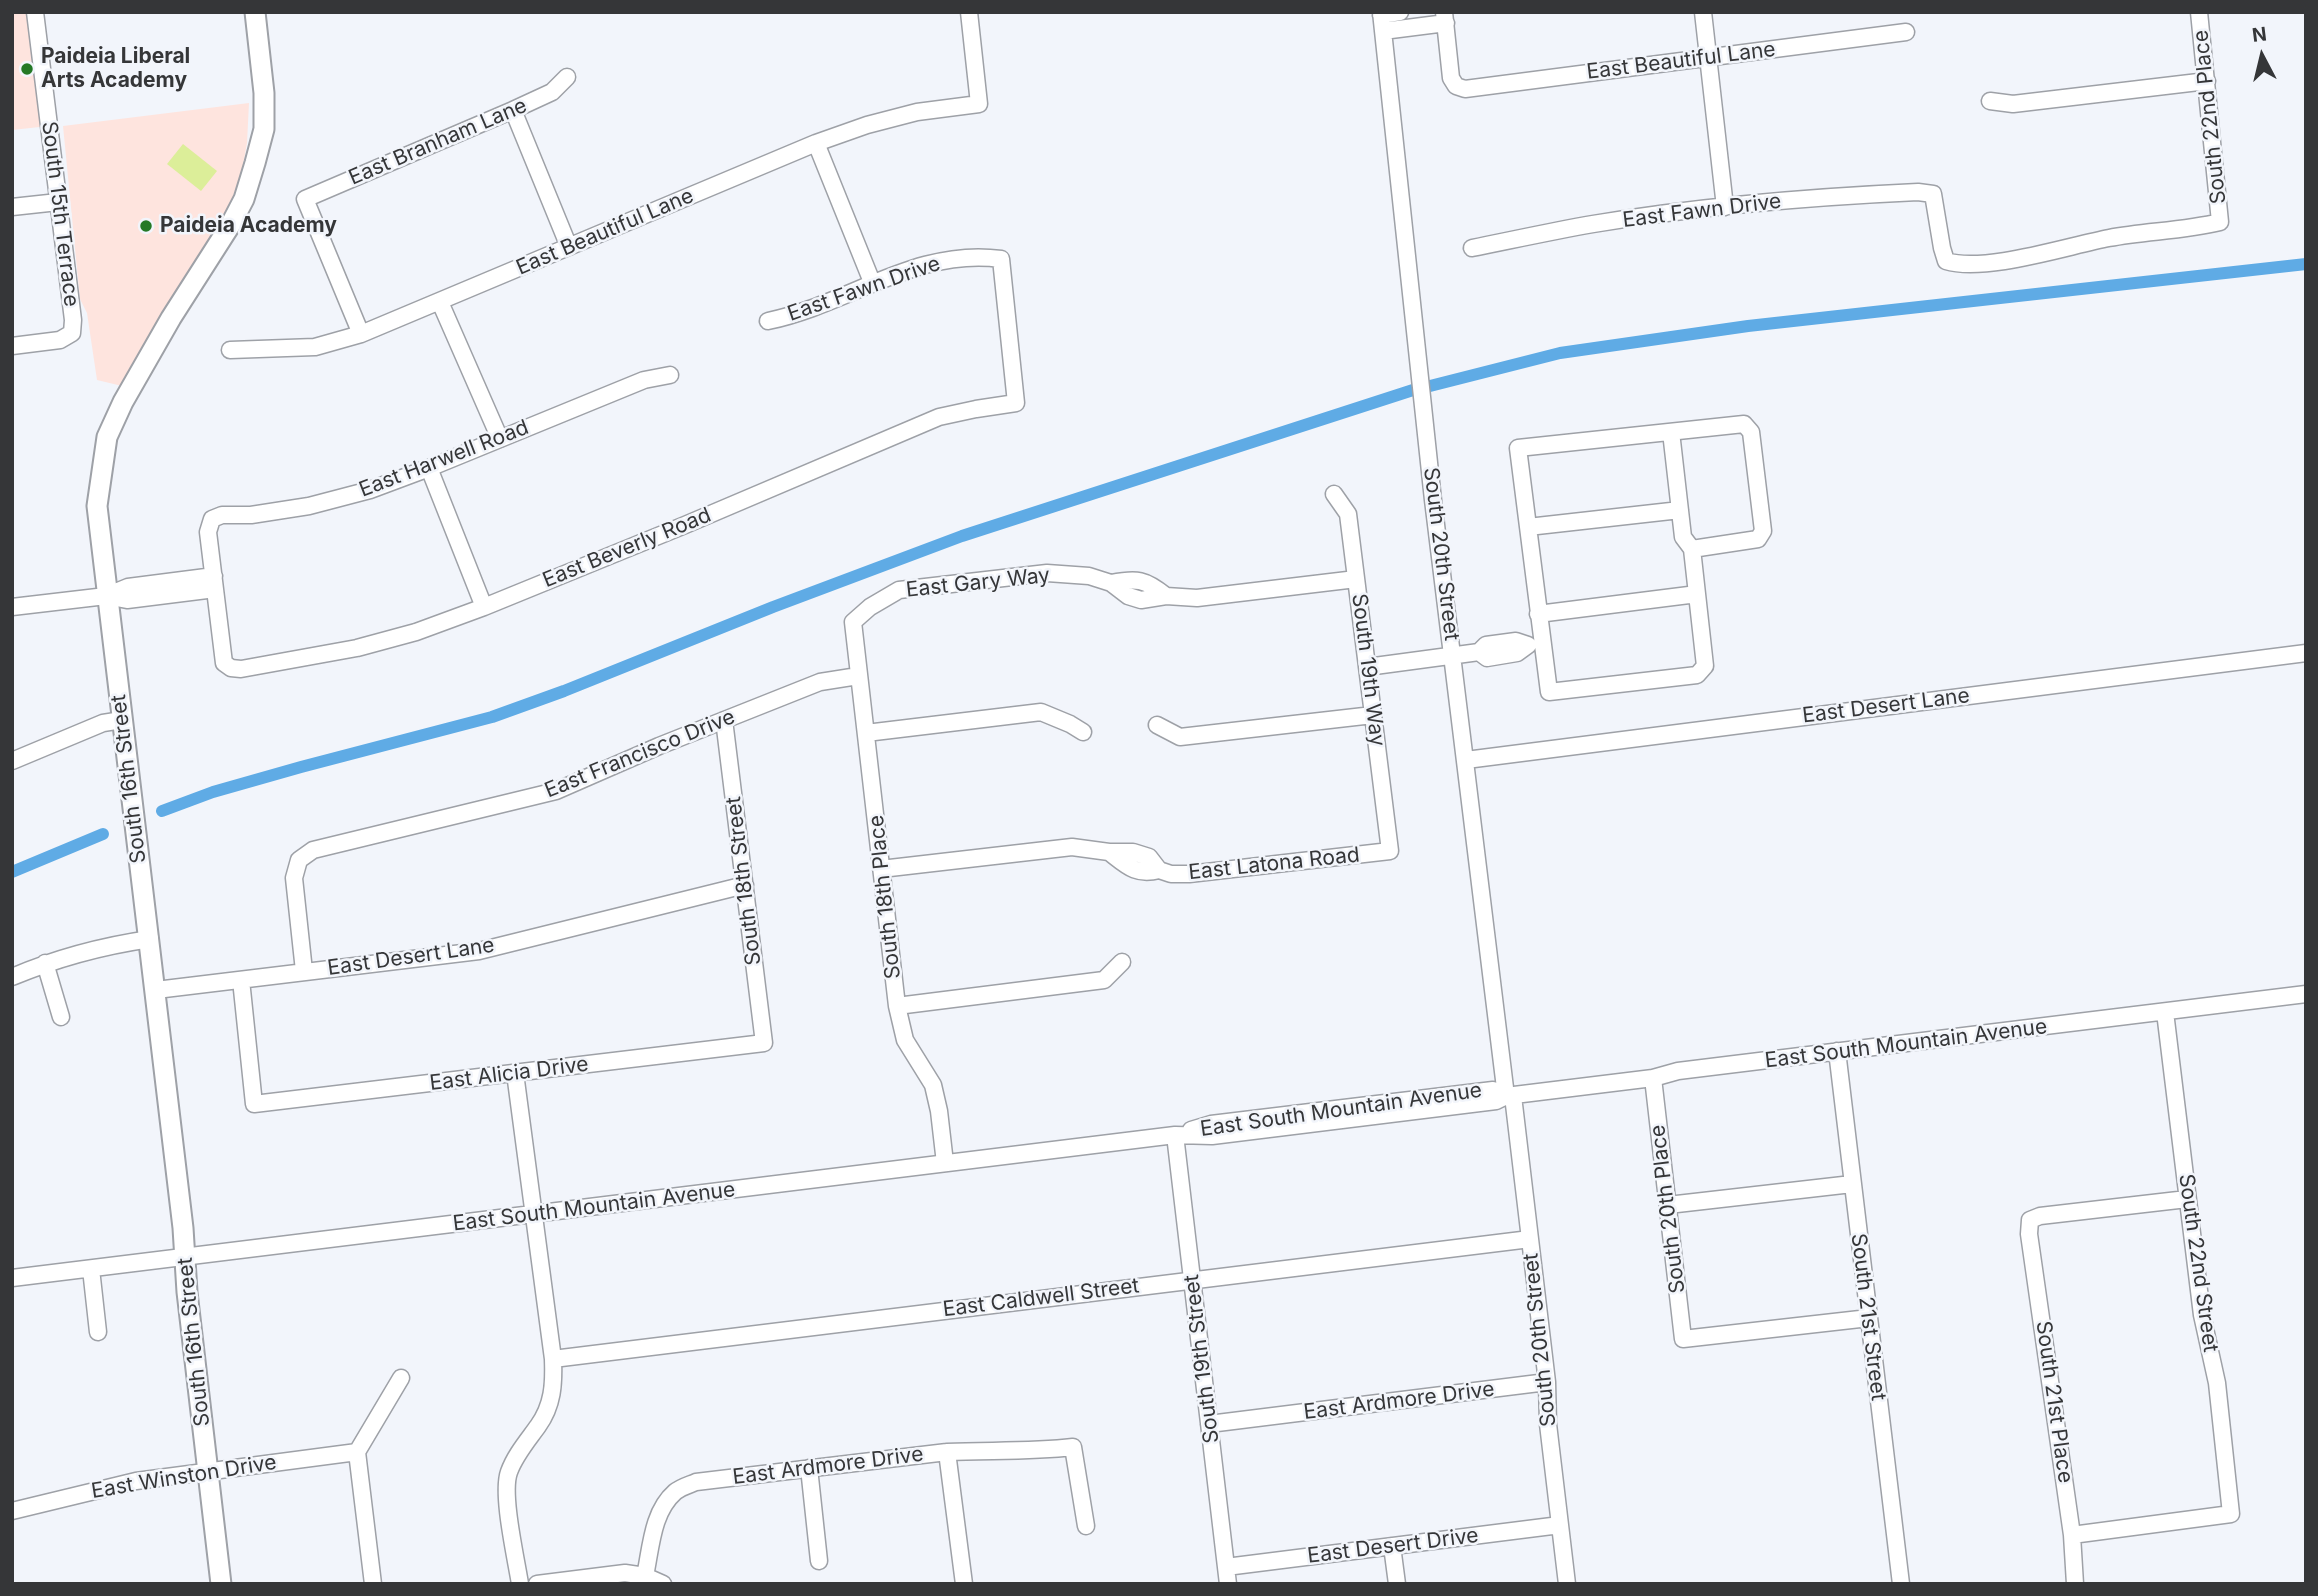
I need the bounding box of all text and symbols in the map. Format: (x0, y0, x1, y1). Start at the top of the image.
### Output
north arrow (2227, 21, 2297, 91)
text: N (2251, 22, 2268, 47)
street label: South 22nd Place (2188, 29, 2232, 205)
street label: East Beautiful Lane (1585, 37, 1777, 85)
place label: Paideia Liberal Arts Academy (41, 44, 190, 94)
marker: Paideia Liberal Arts Academy (19, 61, 35, 77)
street label: East Branham Lane (345, 93, 531, 191)
street label: South 15th Terrace (36, 120, 84, 308)
street label: East Beautiful Lane (513, 183, 697, 281)
street label: East Fawn Drive (1621, 189, 1783, 233)
place label: Paideia Academy (160, 213, 337, 239)
marker: Paideia Academy (138, 218, 154, 234)
street label: East Fawn Drive (784, 251, 944, 327)
street label: East Harwell Road (356, 415, 532, 503)
street label: South 20th Street (1418, 466, 1464, 642)
street label: East Beverly Road (539, 503, 715, 593)
street label: East Gary Way (905, 563, 1051, 603)
street label: South 19th Way (1346, 592, 1390, 748)
street label: East Desert Lane (1801, 683, 1971, 729)
street label: South 16th Street (106, 693, 152, 865)
street label: East Francisco Drive (541, 704, 739, 804)
street label: South 18th Street (721, 795, 767, 967)
street label: South 18th Place (864, 814, 906, 980)
street label: East Latona Road (1187, 842, 1361, 886)
street label: East Desert Lane (326, 933, 496, 981)
street label: East South Mountain Avenue (1763, 1014, 2049, 1074)
street label: East Alicia Drive (428, 1052, 590, 1096)
street label: East South Mountain Avenue (1198, 1078, 1484, 1142)
street label: South 20th Place (1645, 1123, 1691, 1295)
street label: South 22nd Street (2173, 1172, 2223, 1354)
street label: East South Mountain Avenue (451, 1177, 737, 1237)
street label: South 21st Street (1845, 1232, 1891, 1402)
street label: South 20th Street (1518, 1252, 1562, 1428)
street label: South 16th Street (173, 1256, 215, 1428)
street label: East Caldwell Street (941, 1273, 1141, 1323)
street label: South 19th Street (1179, 1273, 1225, 1445)
street label: South 21st Place (2030, 1319, 2078, 1485)
street label: East Ardmore Drive (1302, 1377, 1496, 1425)
street label: East Ardmore Drive (731, 1442, 925, 1490)
street label: East Winston Drive (90, 1450, 278, 1504)
street label: East Desert Drive (1306, 1523, 1480, 1569)

